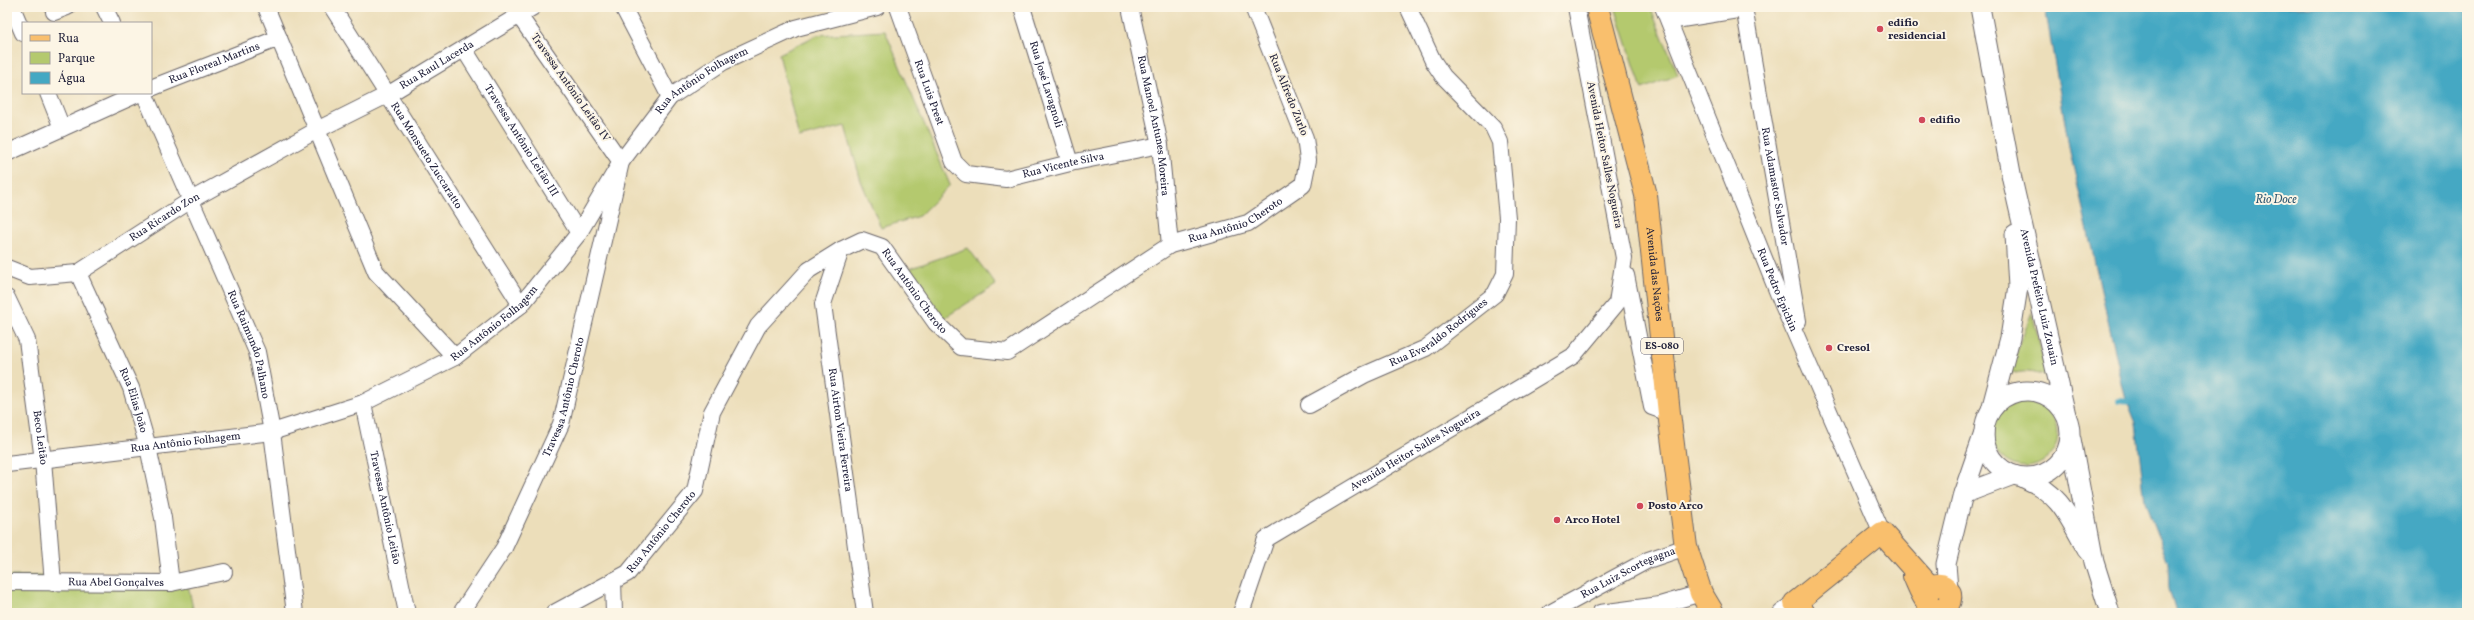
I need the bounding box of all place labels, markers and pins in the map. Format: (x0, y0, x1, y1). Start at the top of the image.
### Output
place label: edifio residencial (1888, 16, 1946, 44)
marker: edifio residencial (1875, 24, 1885, 34)
place label: edifio (1930, 113, 1960, 128)
marker: edifio (1917, 115, 1927, 125)
place label: Cresol (1837, 341, 1870, 356)
marker: Cresol (1824, 343, 1834, 353)
place label: Posto Arco (1648, 499, 1703, 514)
marker: Posto Arco (1635, 501, 1645, 511)
place label: Arco Hotel (1565, 513, 1620, 528)
marker: Arco Hotel (1552, 515, 1562, 525)

